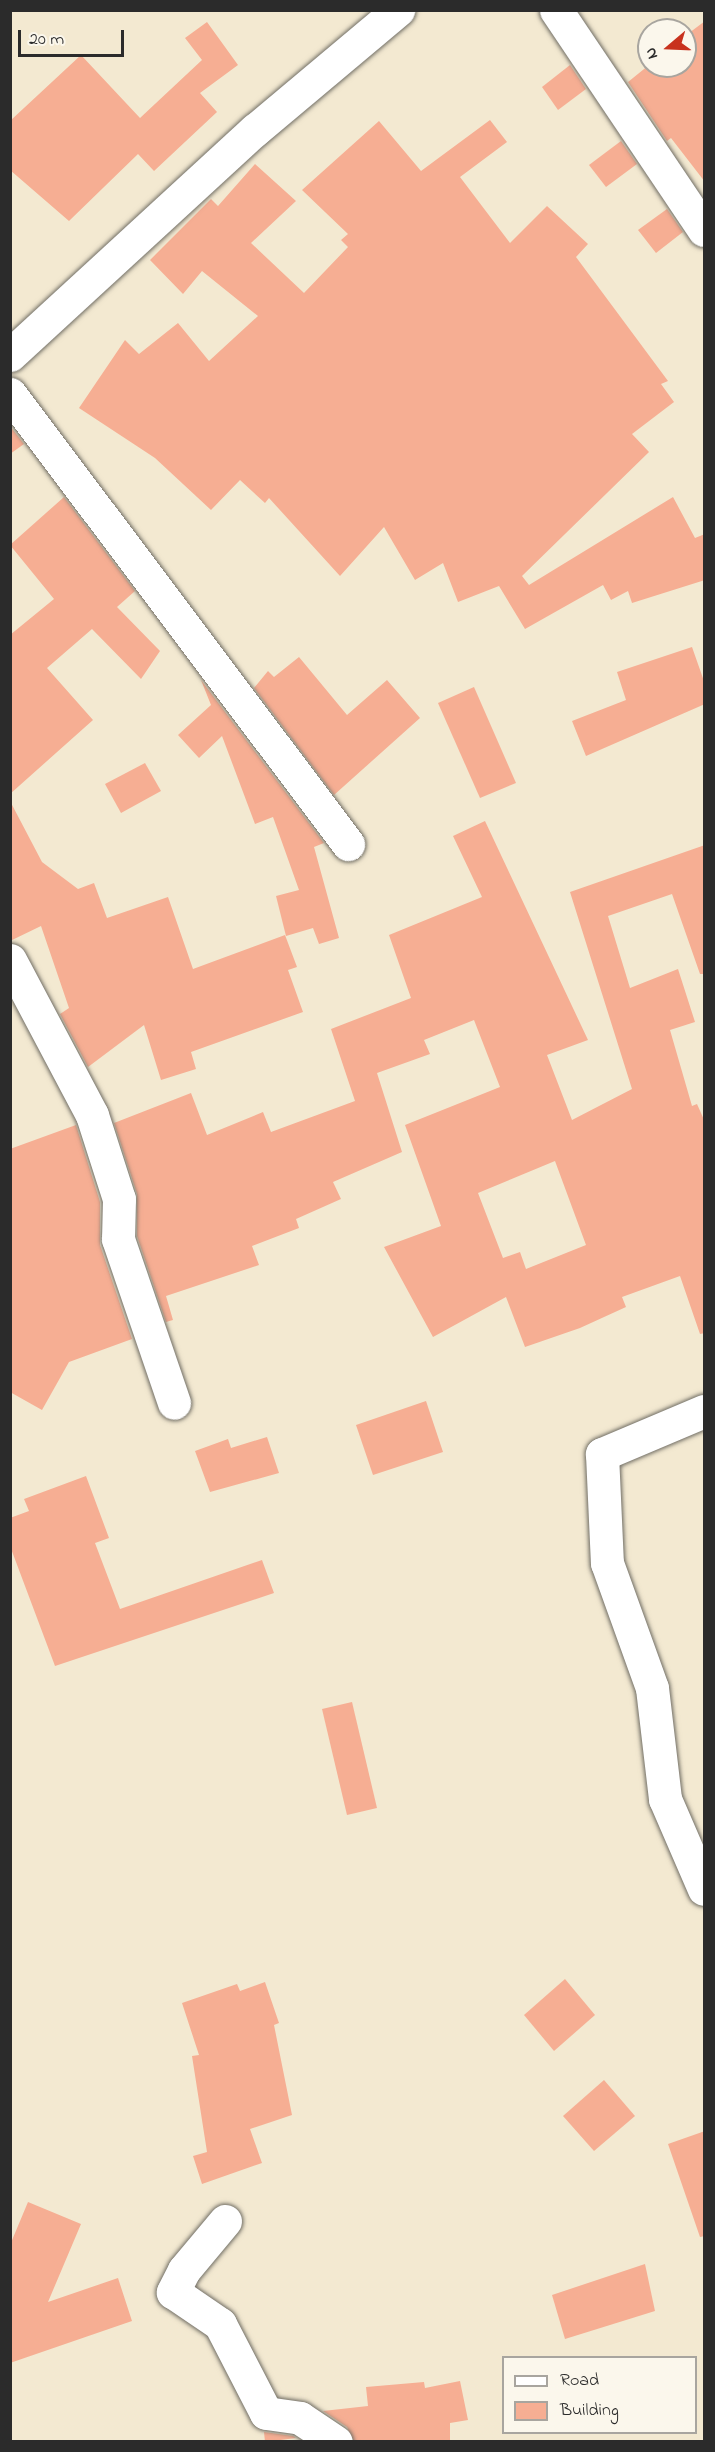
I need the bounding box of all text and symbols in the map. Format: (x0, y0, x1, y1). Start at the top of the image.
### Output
scale bar (21, 18, 128, 56)
north arrow (637, 18, 697, 78)
text: 20 m (29, 27, 64, 53)
text: N (639, 44, 665, 62)
legend (502, 2356, 697, 2434)
text: Road (560, 2368, 599, 2394)
text: Building (560, 2398, 619, 2424)

